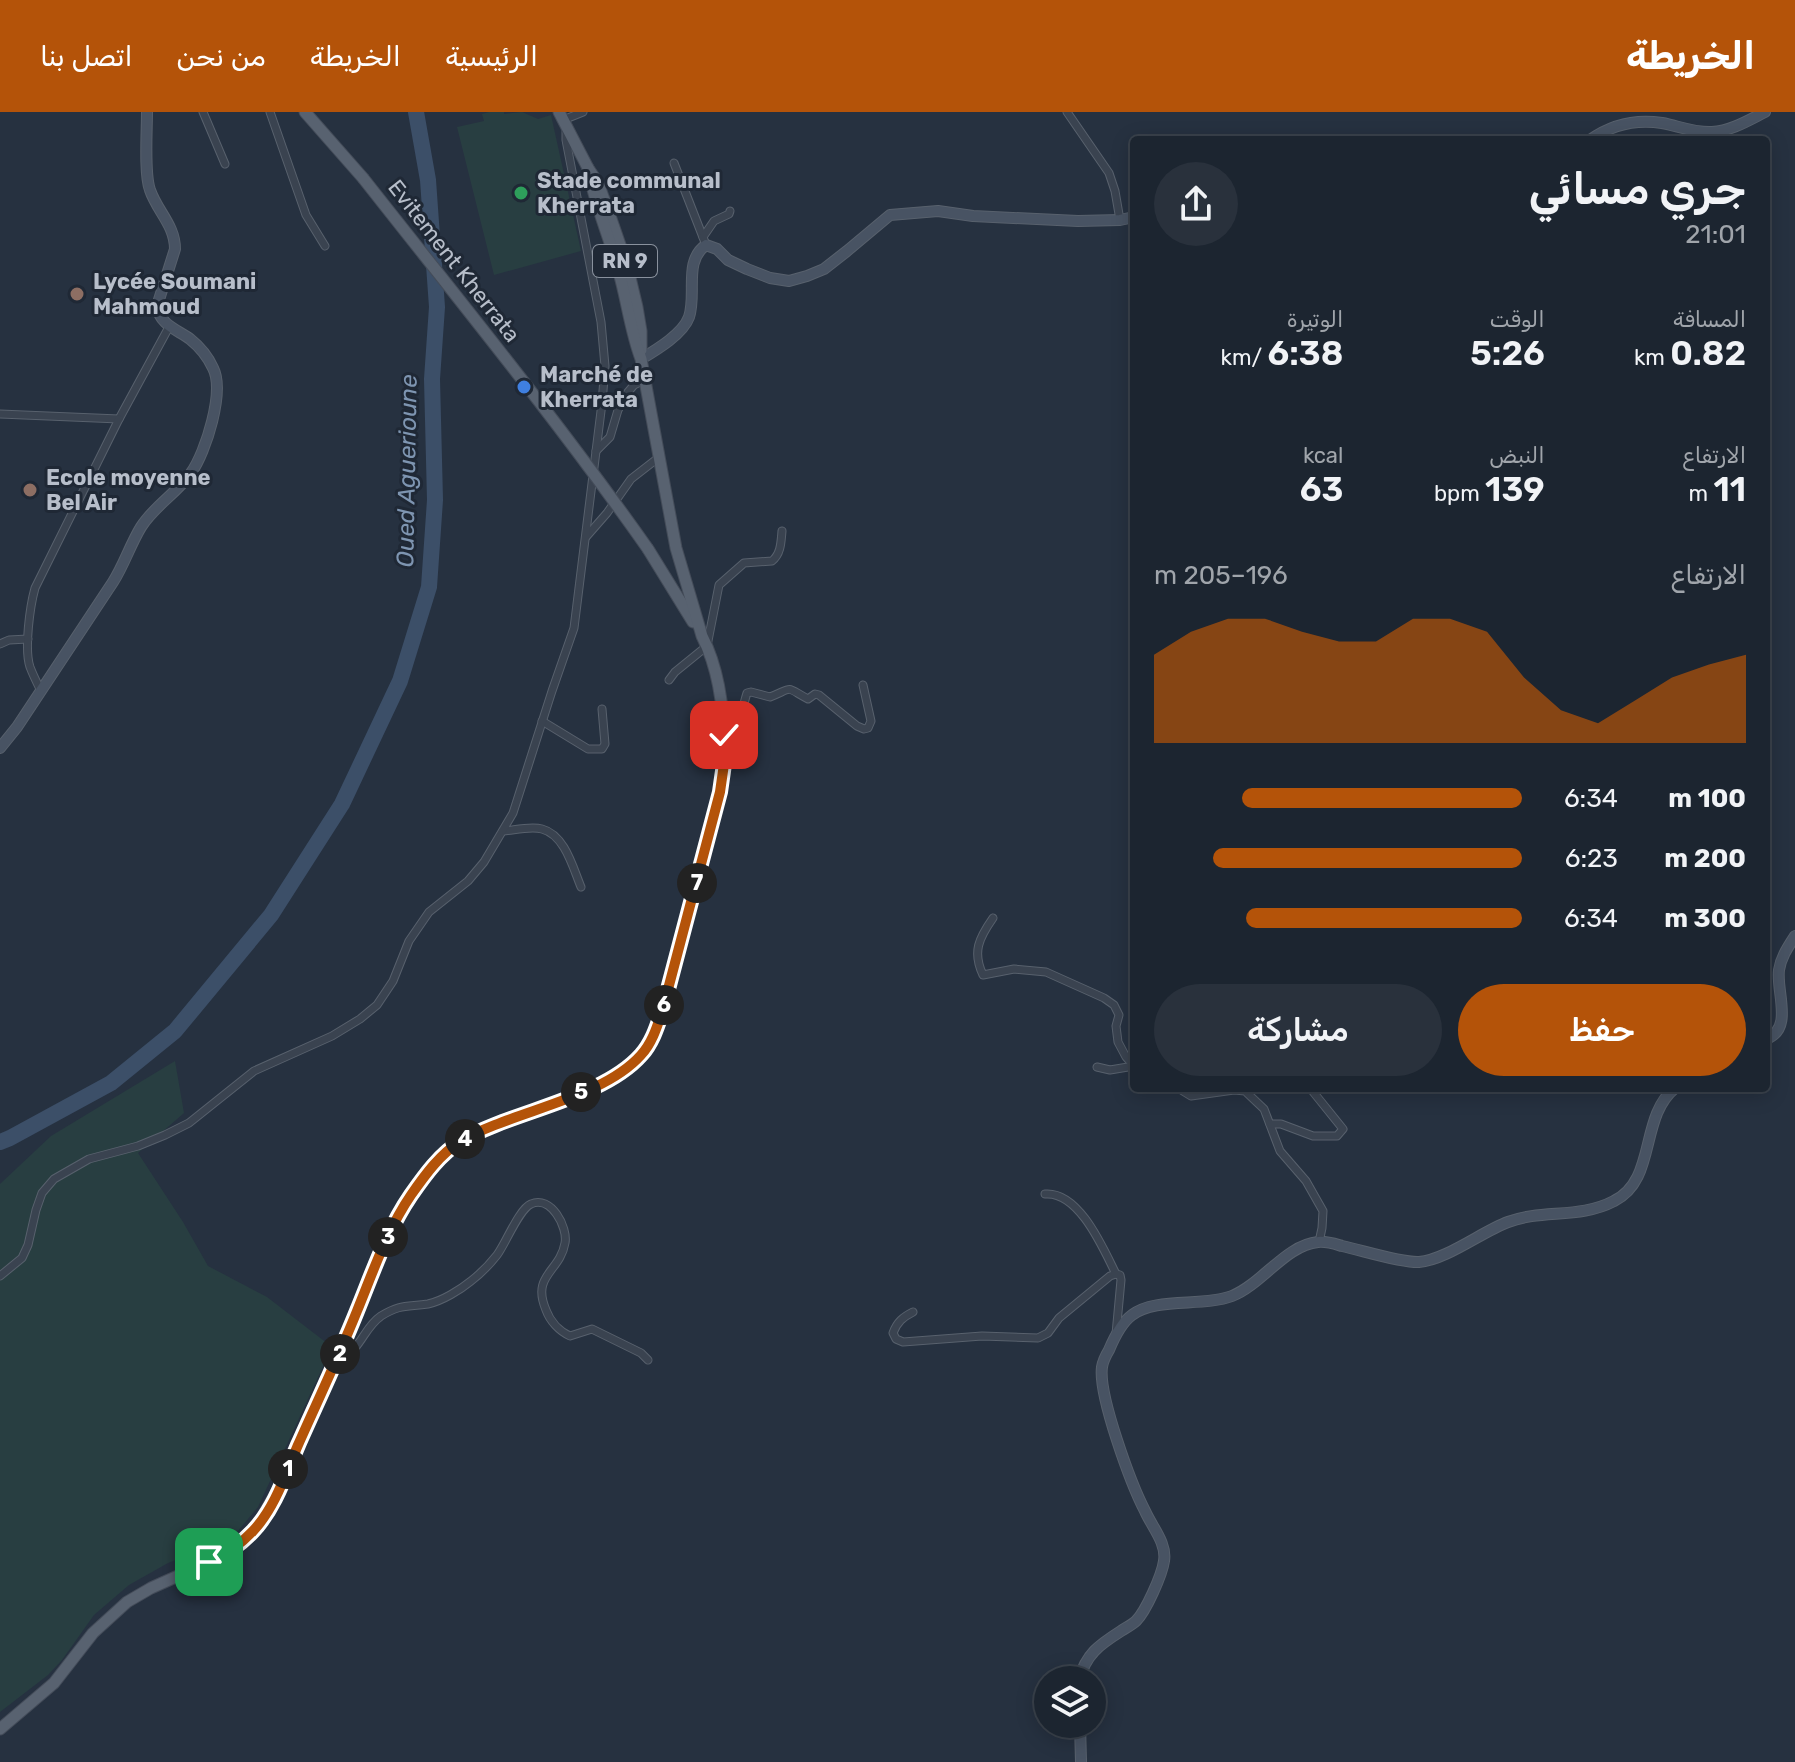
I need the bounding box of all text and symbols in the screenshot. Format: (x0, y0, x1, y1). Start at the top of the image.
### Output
text: الخريطة (1626, 33, 1755, 79)
text: اتصل بنا (40, 40, 133, 73)
text: من نحن (177, 40, 266, 73)
text: الخريطة (310, 40, 401, 73)
text: الرئيسية (445, 40, 538, 73)
button: share (1154, 162, 1238, 246)
text: جري مسائي (1529, 163, 1746, 215)
place label: Stade communal Kherrata (537, 167, 721, 219)
street label: Evitement Kherrata (382, 174, 526, 348)
marker: Stade communal Kherrata (512, 184, 530, 202)
text: 21:01 (1685, 219, 1746, 250)
road number: RN 9 (593, 245, 657, 277)
place label: Lycée Soumani Mahmoud (93, 268, 256, 320)
marker: Lycée Soumani Mahmoud (68, 285, 86, 303)
text: الوتيرة (1287, 306, 1343, 333)
text: الوقت (1489, 306, 1545, 333)
text: المسافة (1673, 306, 1746, 333)
text: 6:38 (1267, 333, 1343, 374)
text: 5:26 (1470, 333, 1545, 374)
text: 0.82 (1670, 333, 1746, 374)
text: /km (1221, 344, 1267, 371)
text: km (1634, 344, 1670, 371)
place label: Marché de Kherrata (540, 361, 653, 413)
water label: Oued Aguerioune (391, 374, 423, 568)
marker: Marché de Kherrata (515, 378, 533, 396)
text: kcal (1303, 442, 1343, 469)
text: النبض (1489, 442, 1545, 469)
text: الارتفاع (1683, 442, 1746, 469)
place label: Ecole moyenne Bel Air (46, 464, 211, 516)
text: 63 (1300, 469, 1343, 510)
text: 139 (1485, 469, 1545, 510)
text: 11 (1713, 469, 1746, 510)
text: bpm (1434, 480, 1485, 507)
text: m (1688, 480, 1713, 507)
marker: Ecole moyenne Bel Air (21, 481, 39, 499)
text: 196–205 m (1154, 560, 1288, 591)
text: الارتفاع (1671, 560, 1746, 591)
pin (690, 701, 758, 769)
icon: check (702, 713, 746, 757)
text: 6:34 (1564, 783, 1618, 814)
text: 100 m (1668, 783, 1746, 814)
text: 6:23 (1565, 843, 1618, 874)
text: 200 m (1664, 843, 1746, 874)
pin: 7 (677, 863, 717, 903)
text: 7 (691, 869, 703, 896)
text: 6:34 (1564, 903, 1618, 934)
text: 300 m (1664, 903, 1746, 934)
button: مشاركة (1154, 984, 1442, 1076)
button: حفظ (1458, 984, 1746, 1076)
pin: 6 (644, 985, 684, 1025)
text: 6 (657, 991, 671, 1018)
pin: 5 (561, 1072, 601, 1112)
text: 5 (574, 1078, 588, 1105)
pin: 4 (445, 1119, 485, 1159)
text: 4 (457, 1125, 473, 1152)
pin: 3 (368, 1217, 408, 1257)
text: 3 (381, 1223, 395, 1250)
pin: 2 (320, 1334, 360, 1374)
text: 2 (333, 1340, 347, 1367)
pin: 1 (268, 1449, 308, 1489)
text: 1 (283, 1455, 293, 1482)
pin (175, 1528, 243, 1596)
icon: arrive (187, 1540, 231, 1584)
map controls (1034, 1666, 1106, 1738)
button: layers (1034, 1666, 1106, 1738)

